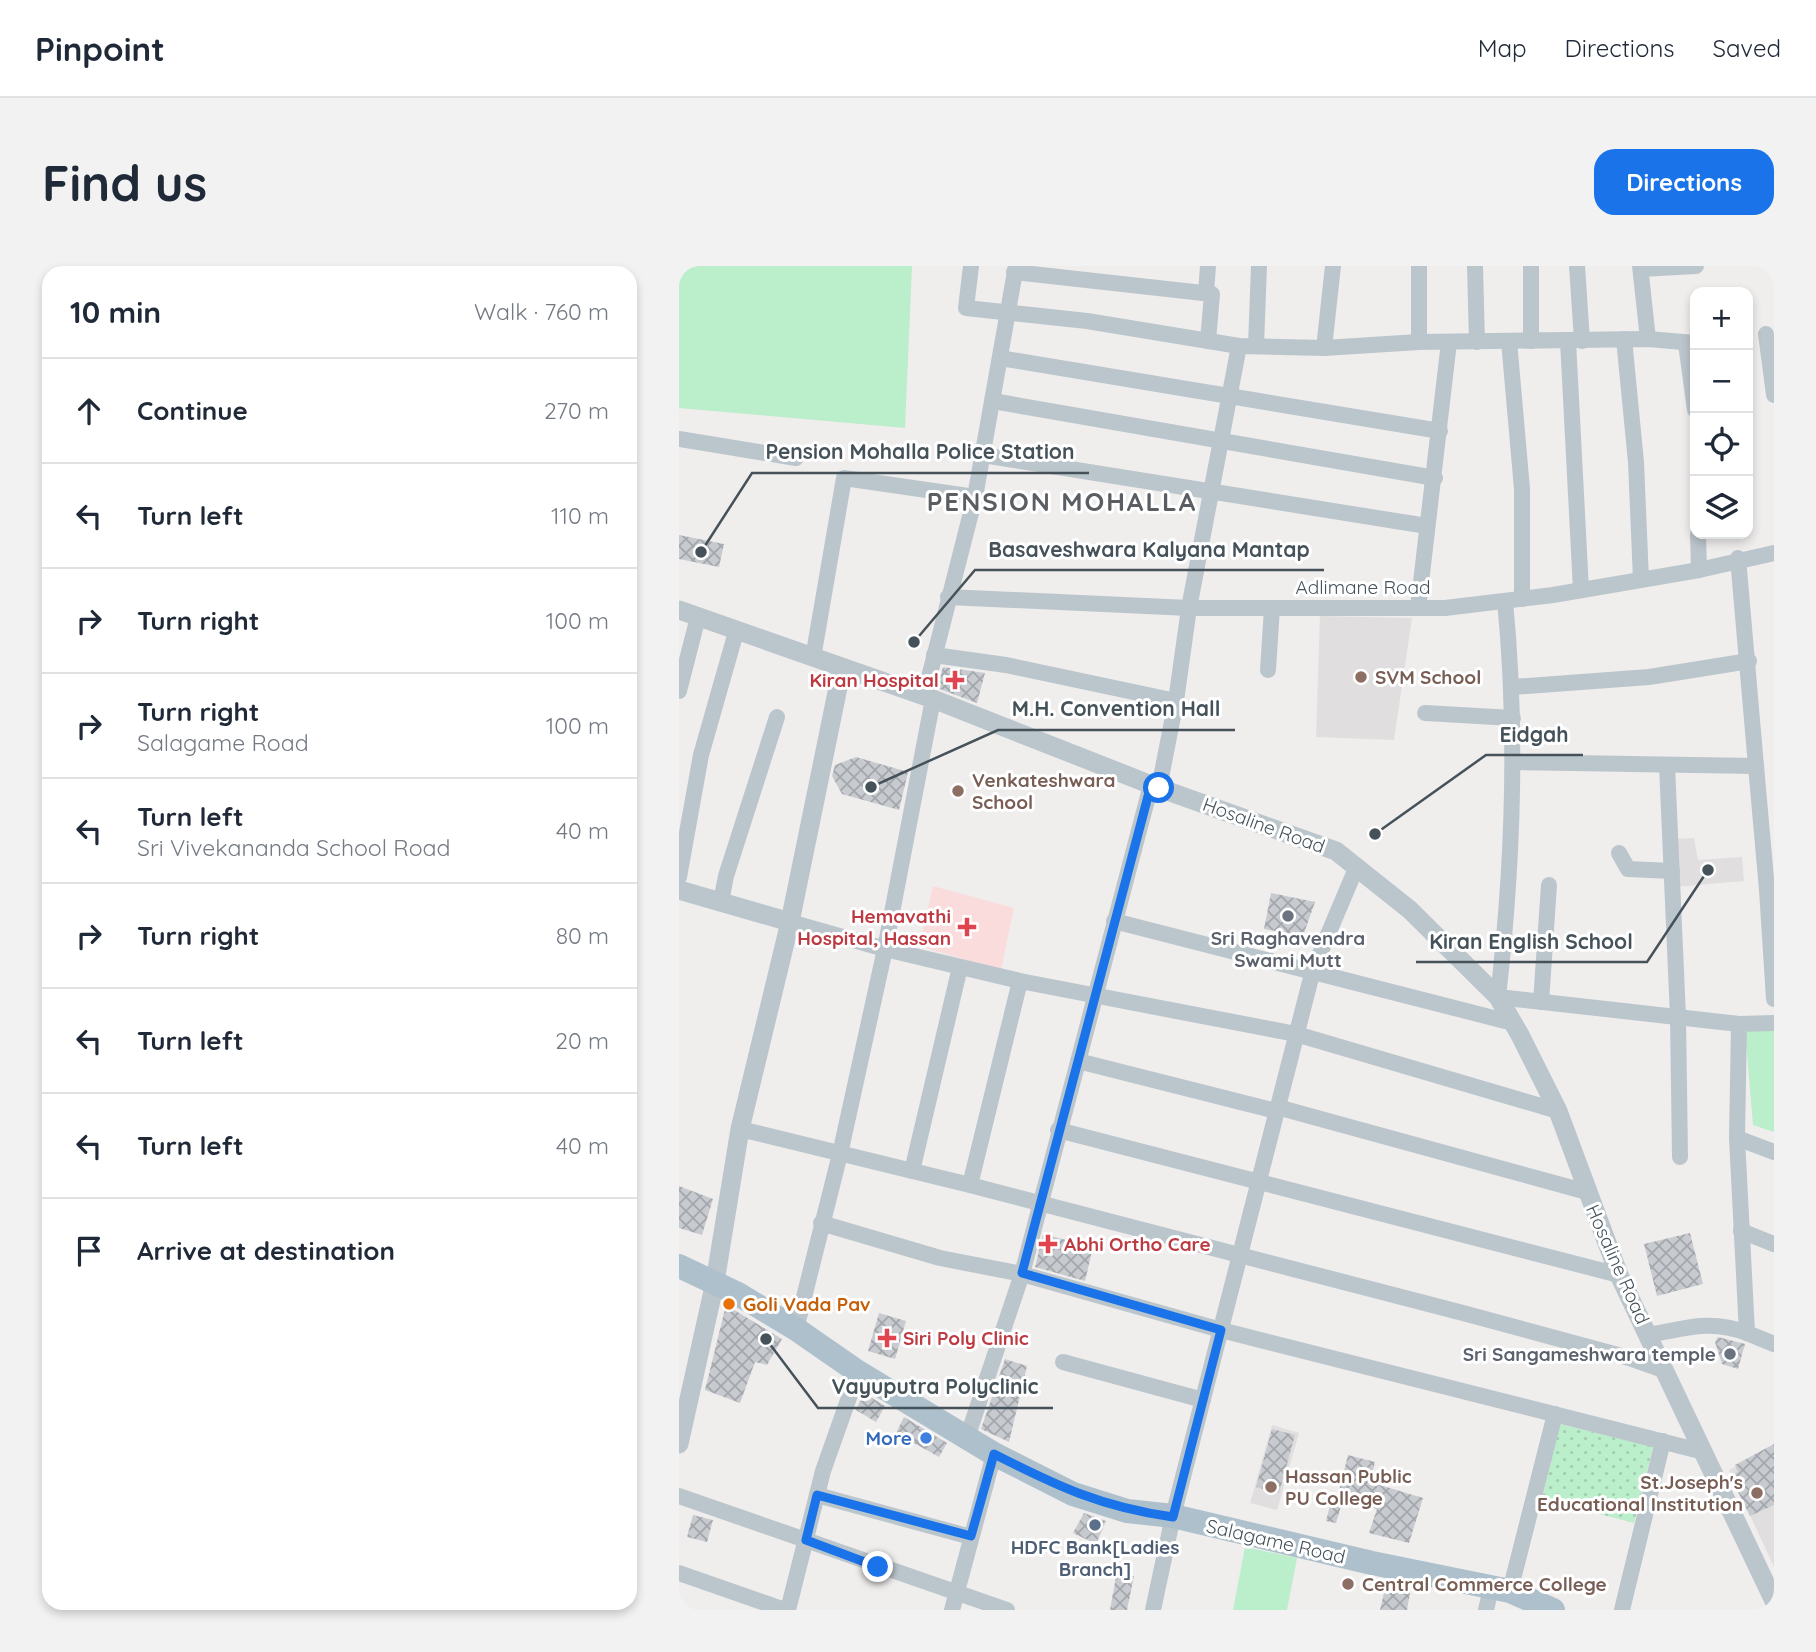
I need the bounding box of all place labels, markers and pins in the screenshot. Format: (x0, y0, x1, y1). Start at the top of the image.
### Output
callout: Pension Mohalla Police Station (752, 431, 1089, 473)
callout: Basaveshwara Kalyana Mantap (975, 528, 1324, 570)
place label: SVM School (1375, 665, 1481, 689)
place label: Kiran Hospital (810, 668, 939, 692)
marker: SVM School (1353, 669, 1369, 685)
marker: Kiran Hospital (945, 670, 965, 690)
callout: M.H. Convention Hall (998, 688, 1235, 730)
callout: Eidgah (1486, 713, 1583, 755)
place label: Venkateshwara School (972, 768, 1115, 814)
marker: Venkateshwara School (950, 783, 966, 799)
place label: Hemavathi Hospital, Hassan (797, 904, 951, 950)
marker: Sri Raghavendra Swami Mutt (1280, 908, 1296, 924)
marker: Hemavathi Hospital, Hassan (957, 917, 977, 937)
callout: Kiran English School (1416, 920, 1647, 962)
place label: Sri Raghavendra Swami Mutt (1211, 926, 1365, 972)
place label: Abhi Ortho Care (1064, 1232, 1211, 1256)
marker: Abhi Ortho Care (1038, 1234, 1058, 1254)
place label: Goli Vada Pav (743, 1292, 871, 1316)
marker: Goli Vada Pav (721, 1296, 737, 1312)
place label: Siri Poly Clinic (903, 1326, 1029, 1350)
marker: Siri Poly Clinic (877, 1328, 897, 1348)
place label: Sri Sangameshwara temple (1463, 1342, 1716, 1366)
marker: Sri Sangameshwara temple (1722, 1346, 1738, 1362)
callout: Vayuputra Polyclinic (818, 1366, 1053, 1408)
place label: More (866, 1426, 912, 1450)
marker: More (918, 1430, 934, 1446)
place label: Hassan Public PU College (1285, 1464, 1412, 1510)
place label: St.Joseph's Educational Institution (1537, 1470, 1743, 1516)
marker: Hassan Public PU College (1263, 1479, 1279, 1495)
marker: St.Joseph's Educational Institution (1749, 1485, 1765, 1501)
marker: HDFC Bank[Ladies Branch] (1087, 1517, 1103, 1533)
place label: HDFC Bank[Ladies Branch] (1011, 1535, 1179, 1581)
place label: Central Commerce College (1362, 1572, 1607, 1596)
marker: Central Commerce College (1340, 1576, 1356, 1592)

